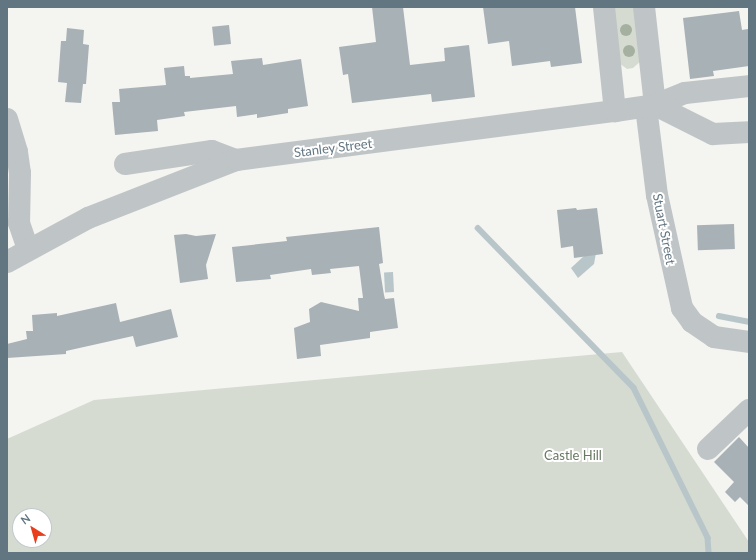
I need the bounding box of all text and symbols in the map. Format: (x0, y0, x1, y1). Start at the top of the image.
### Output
street label: Stanley Street (293, 135, 373, 161)
street label: Stuart Street (649, 192, 679, 266)
park label: Castle Hill (544, 447, 602, 463)
north arrow (12, 508, 52, 548)
text: N (18, 511, 32, 527)

